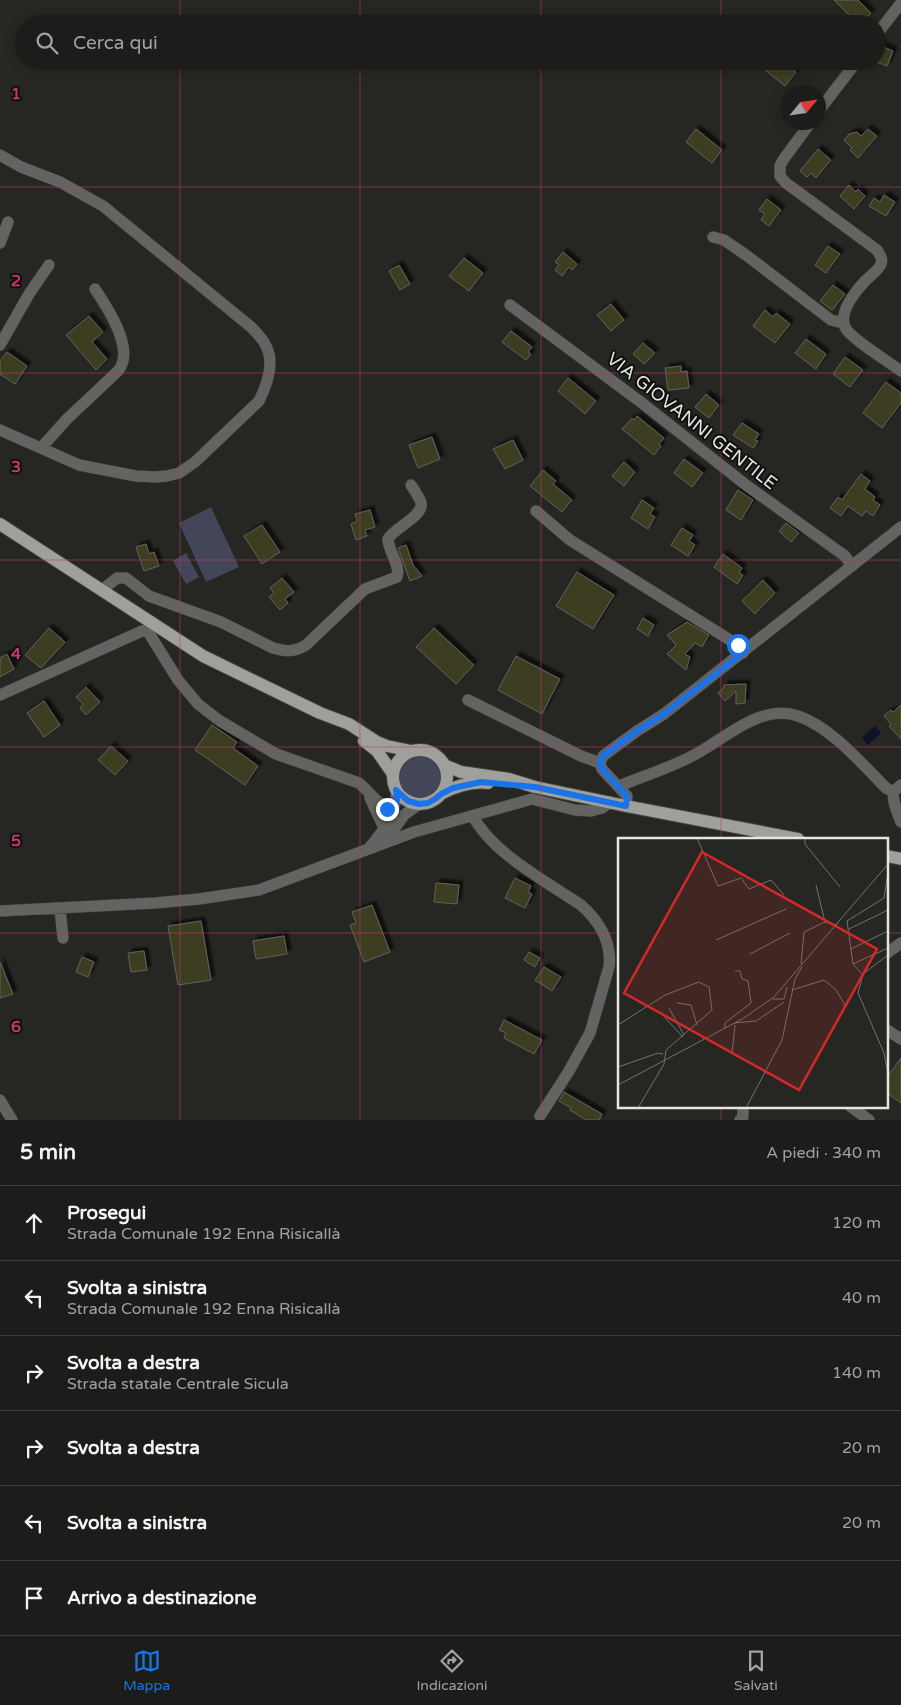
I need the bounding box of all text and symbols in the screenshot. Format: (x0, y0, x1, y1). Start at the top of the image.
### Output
search box (15, 15, 886, 70)
icon: search (33, 29, 61, 57)
text: Cerca qui (73, 32, 158, 54)
text: 1 (11, 84, 21, 104)
north arrow (781, 85, 826, 130)
text: 2 (11, 271, 21, 291)
street label: VIA GIOVANNI GENTILE (602, 348, 782, 494)
text: 3 (11, 457, 21, 477)
route start (727, 634, 750, 657)
text: 4 (11, 644, 21, 664)
route end (376, 798, 399, 821)
text: 5 (11, 831, 21, 851)
inset map (618, 838, 888, 1108)
text: 6 (11, 1017, 21, 1037)
text: 5 min (20, 1140, 76, 1165)
text: A piedi · 340 m (766, 1143, 881, 1163)
text: Prosegui (67, 1202, 146, 1224)
icon: ahead (20, 1209, 48, 1237)
text: 120 m (832, 1213, 881, 1233)
text: Strada Comunale 192 Enna Risicallà (67, 1224, 340, 1244)
text: Svolta a sinistra (67, 1277, 207, 1299)
icon: left (20, 1284, 48, 1312)
text: 40 m (842, 1288, 881, 1308)
text: Strada Comunale 192 Enna Risicallà (67, 1299, 340, 1319)
text: Svolta a destra (67, 1352, 200, 1374)
icon: right (20, 1359, 48, 1387)
text: 140 m (832, 1363, 881, 1383)
text: Strada statale Centrale Sicula (67, 1374, 289, 1394)
icon: right (20, 1434, 48, 1462)
text: Svolta a destra (67, 1437, 200, 1459)
text: 20 m (842, 1438, 881, 1458)
icon: left (20, 1509, 48, 1537)
text: Svolta a sinistra (67, 1512, 207, 1534)
text: 20 m (842, 1513, 881, 1533)
icon: arrive (20, 1584, 48, 1612)
text: Arrivo a destinazione (67, 1587, 257, 1609)
tab: Mappa (123, 1647, 170, 1694)
tab: Indicazioni (417, 1647, 488, 1694)
tab: Salvati (734, 1647, 778, 1694)

